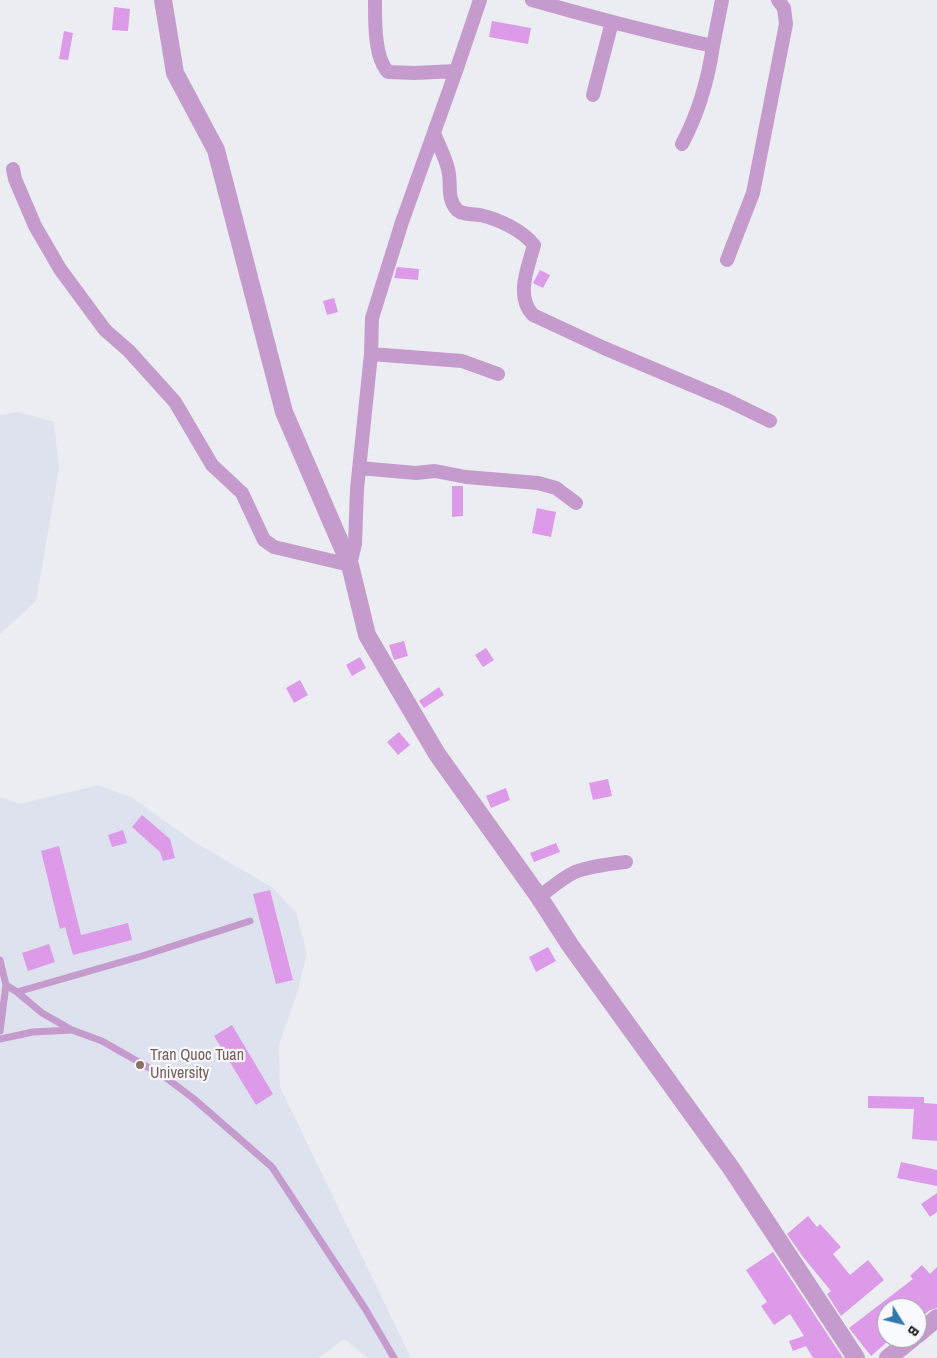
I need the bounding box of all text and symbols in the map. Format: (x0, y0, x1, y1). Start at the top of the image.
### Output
place label: Tran Quoc Tuan University (150, 1046, 244, 1084)
marker: Tran Quoc Tuan University (134, 1059, 146, 1071)
north arrow (877, 1298, 927, 1348)
text: B (904, 1323, 923, 1340)

